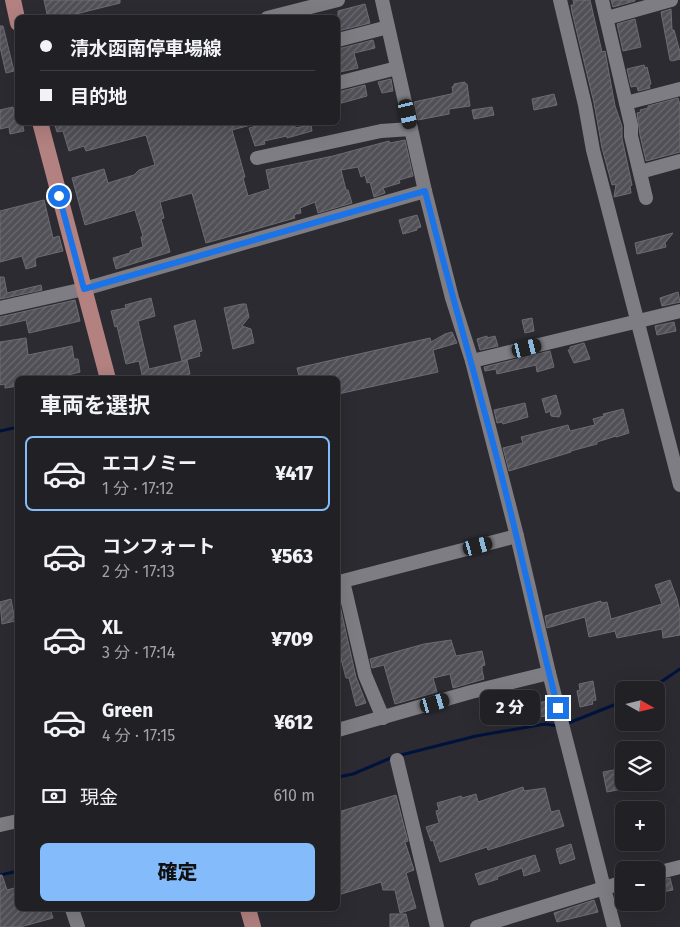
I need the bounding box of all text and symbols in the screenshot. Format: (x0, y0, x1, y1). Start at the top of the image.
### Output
text: 清水函南停車場線 (70, 37, 222, 60)
text: 目的地 (70, 85, 127, 108)
car (397, 98, 418, 130)
route start (48, 185, 70, 207)
car (510, 337, 543, 359)
text: 車両を選択 (40, 392, 150, 419)
icon: car (42, 451, 87, 496)
text: エコノミー (102, 452, 197, 475)
text: ¥417 (275, 462, 313, 485)
text: 1 分 · 17:12 (102, 479, 174, 498)
icon: car (42, 534, 87, 579)
text: コンフォート (102, 535, 215, 558)
car (461, 535, 494, 557)
text: ¥563 (271, 545, 313, 568)
text: 2 分 · 17:13 (102, 562, 175, 581)
text: XL (102, 616, 123, 639)
icon: car (42, 617, 87, 662)
text: ¥709 (271, 628, 313, 651)
text: 3 分 · 17:14 (102, 643, 175, 662)
north arrow (615, 681, 665, 731)
map controls (615, 681, 665, 911)
callout: 2 分 (480, 690, 540, 726)
car (418, 692, 451, 714)
route end (547, 697, 569, 719)
text: 2 分 (496, 698, 524, 717)
text: Green (102, 699, 153, 722)
icon: car (42, 700, 87, 745)
text: ¥612 (274, 711, 313, 734)
text: 4 分 · 17:15 (102, 726, 175, 745)
button: layers (615, 741, 665, 791)
icon: cash (40, 782, 68, 810)
text: 現金 (80, 786, 118, 809)
text: 610 m (273, 786, 315, 805)
button: + (615, 801, 665, 851)
button: 確定 (40, 843, 315, 901)
button: − (615, 861, 665, 911)

